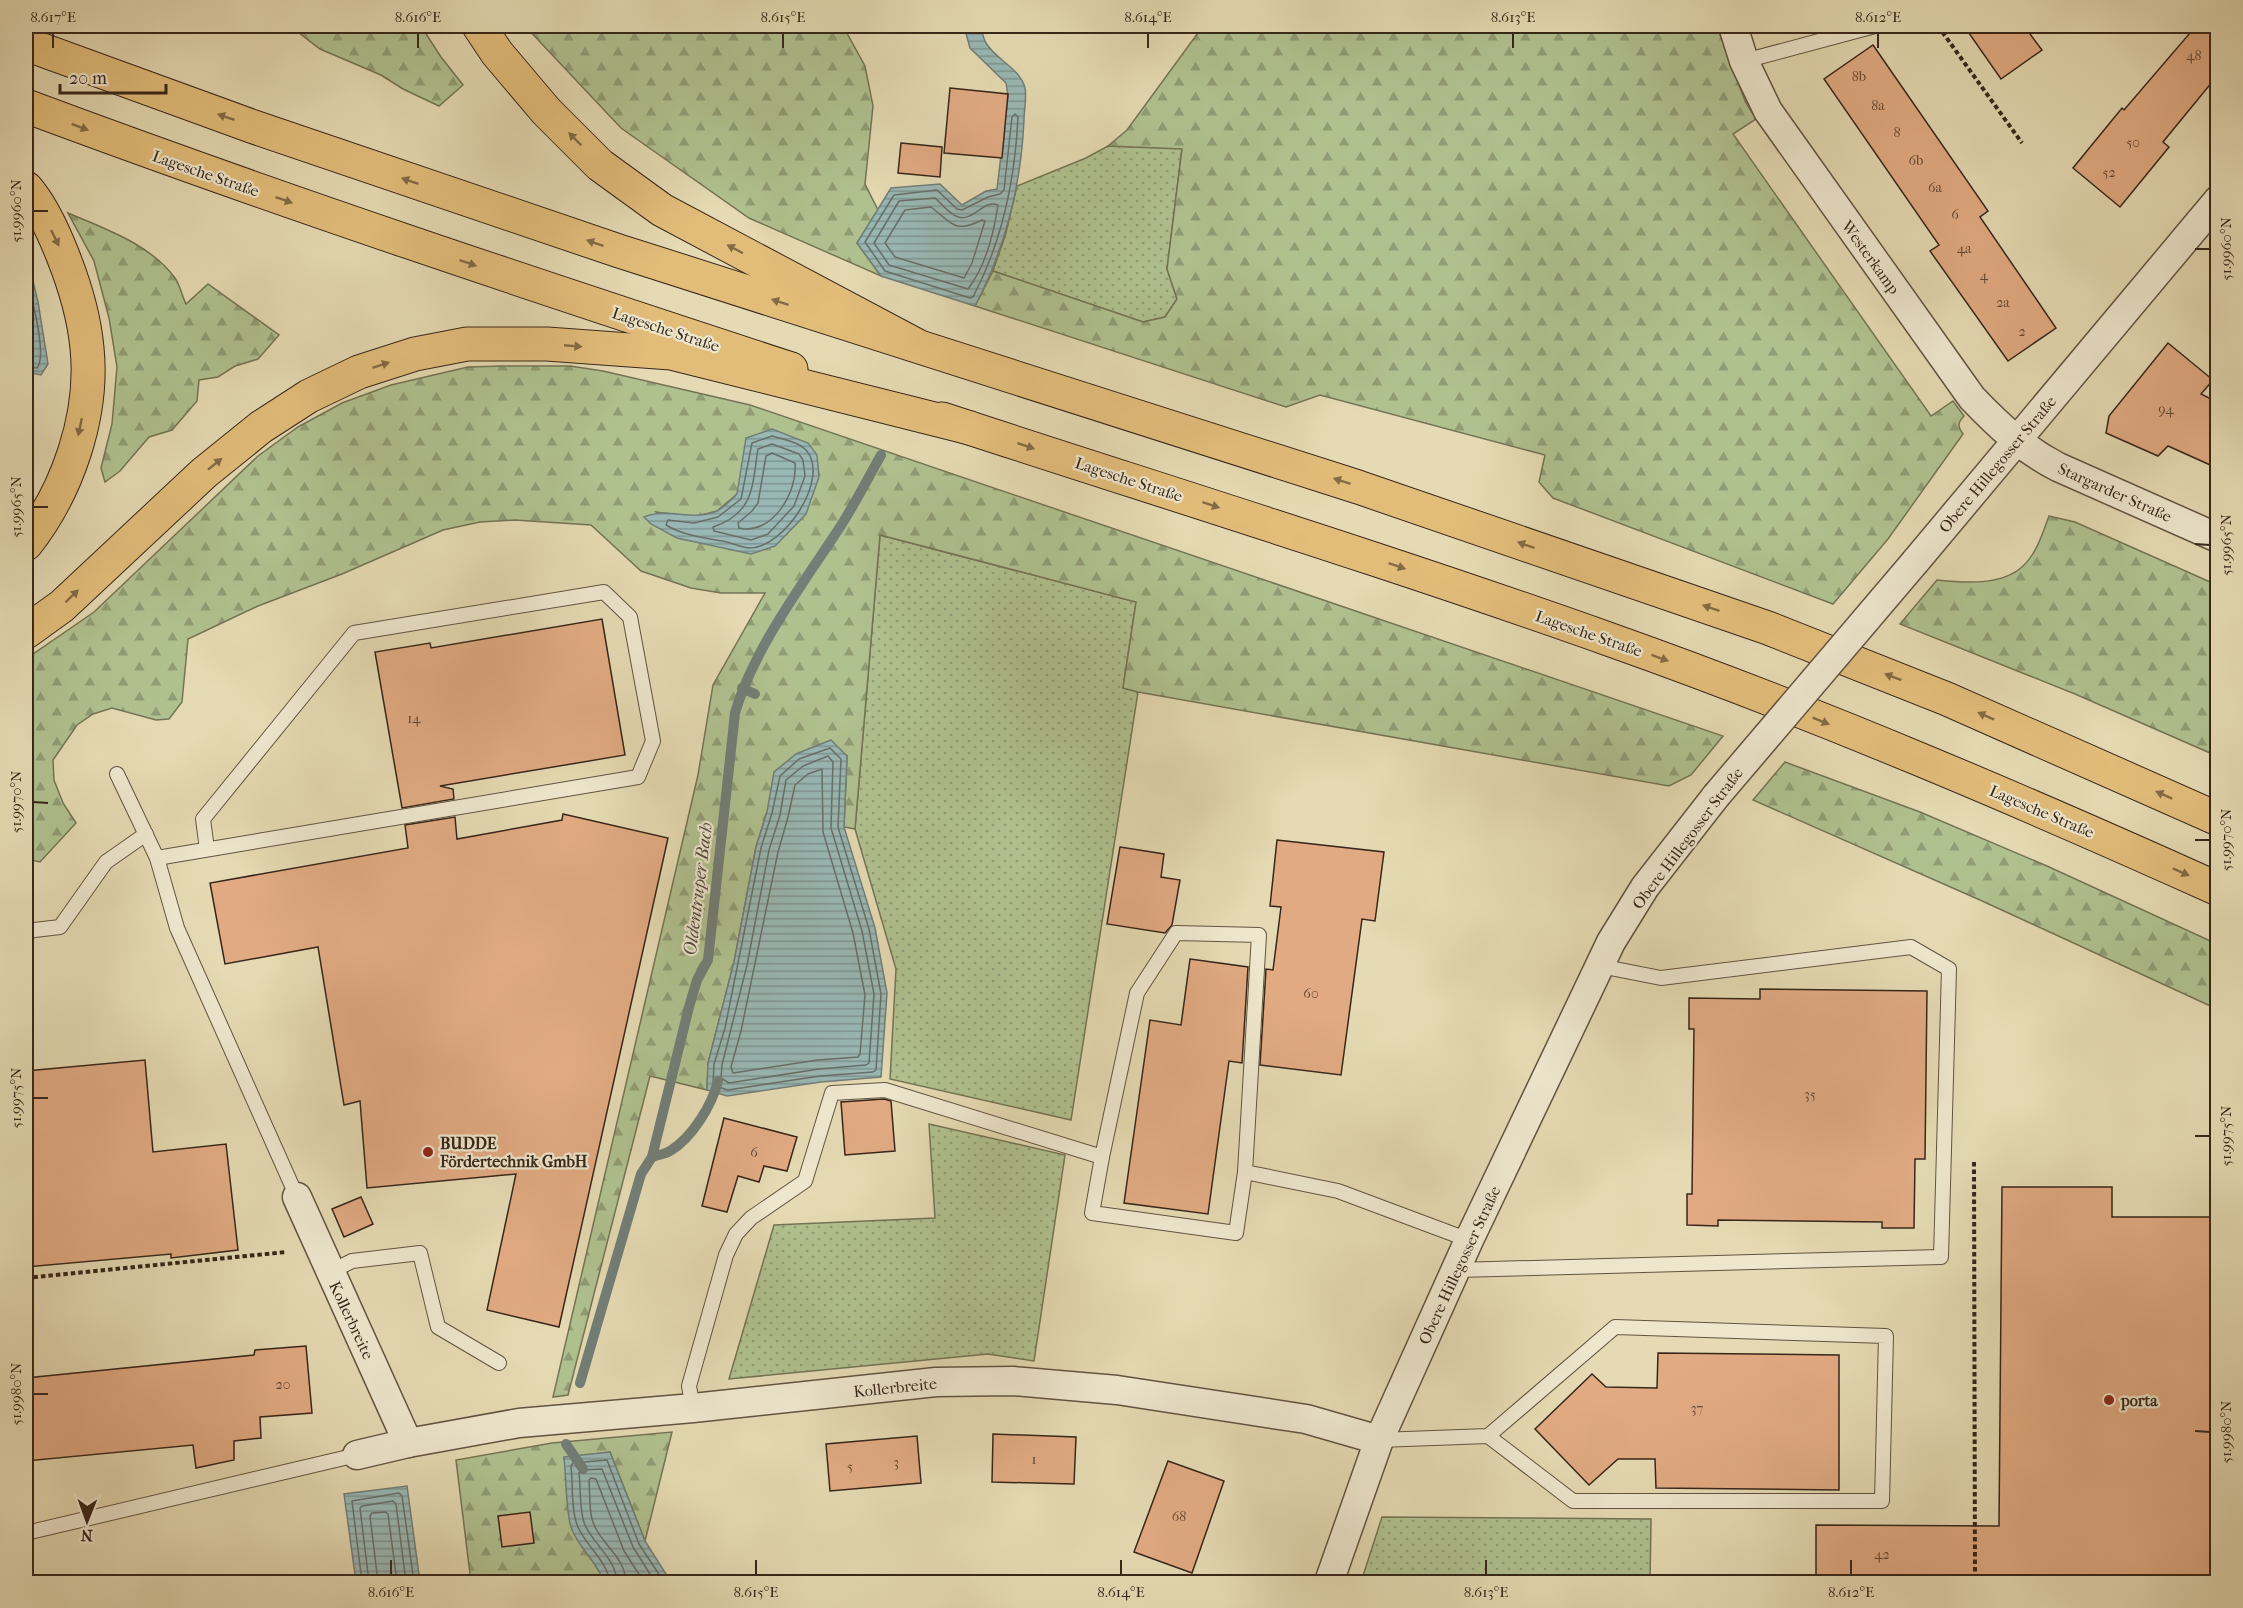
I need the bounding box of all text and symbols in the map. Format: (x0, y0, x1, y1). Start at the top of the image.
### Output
text: 8.617°E (30, 8, 76, 26)
text: 8.616°E (395, 8, 441, 26)
text: 8.615°E (761, 8, 805, 26)
text: 8.614°E (1124, 8, 1172, 26)
text: 8.613°E (1491, 8, 1535, 26)
text: 8.612°E (1855, 8, 1901, 26)
house number: 48 (2186, 47, 2202, 64)
scale bar (60, 57, 166, 95)
text: 20 m (69, 68, 107, 89)
house number: 8b (1852, 68, 1866, 85)
house number: 8a (1871, 97, 1885, 114)
one-way arrow (217, 111, 235, 121)
one-way arrow (71, 122, 89, 132)
house number: 8 (1893, 124, 1901, 141)
one-way arrow (568, 133, 582, 147)
house number: 50 (2126, 134, 2140, 151)
street label: Lagesche Straße (150, 146, 262, 201)
house number: 6b (1909, 152, 1923, 169)
house number: 52 (2102, 164, 2116, 181)
one-way arrow (401, 175, 419, 185)
text: 51.9960°N (7, 179, 25, 243)
house number: 6a (1928, 179, 1943, 196)
one-way arrow (275, 195, 293, 205)
house number: 6 (1951, 206, 1959, 223)
street label: Westerkamp (1837, 216, 1904, 298)
text: 51.9960°N (2217, 217, 2235, 281)
one-way arrow (51, 230, 60, 247)
one-way arrow (586, 237, 604, 247)
house number: 4a (1957, 240, 1972, 257)
one-way arrow (726, 244, 743, 254)
one-way arrow (459, 259, 477, 269)
house number: 4 (1980, 267, 1989, 284)
house number: 2a (1996, 294, 2010, 311)
one-way arrow (771, 297, 789, 306)
street label: Lagesche Straße (610, 303, 722, 356)
house number: 2 (2018, 323, 2026, 340)
one-way arrow (564, 341, 583, 350)
one-way arrow (372, 359, 390, 369)
street label: Obere Hillegosser Straße (1935, 392, 2060, 536)
house number: 94 (2158, 401, 2174, 418)
one-way arrow (75, 418, 84, 437)
one-way arrow (1017, 441, 1035, 451)
street label: Lagesche Straße (1073, 453, 1185, 506)
one-way arrow (207, 458, 222, 471)
street label: Stargarder Straße (2055, 459, 2175, 526)
text: 51.9965°N (7, 476, 25, 538)
one-way arrow (1333, 476, 1351, 486)
one-way arrow (1202, 501, 1220, 511)
text: 51.9965°N (2217, 514, 2235, 576)
one-way arrow (1517, 539, 1535, 549)
one-way arrow (1388, 562, 1406, 572)
one-way arrow (64, 589, 79, 603)
one-way arrow (1702, 603, 1720, 613)
street label: Lagesche Straße (1533, 606, 1645, 661)
one-way arrow (1651, 654, 1669, 663)
one-way arrow (1884, 672, 1902, 681)
house number: 14 (407, 710, 421, 727)
one-way arrow (1977, 710, 1995, 720)
one-way arrow (1812, 716, 1830, 726)
street label: Obere Hillegosser Straße (1628, 764, 1747, 913)
text: 51.9970°N (7, 770, 25, 833)
street label: Lagesche Straße (1987, 781, 2097, 842)
one-way arrow (2156, 791, 2173, 800)
text: 51.9970°N (2217, 808, 2235, 871)
water label: Oldentruper Bach (680, 821, 717, 957)
one-way arrow (2172, 868, 2189, 877)
house number: 60 (1303, 985, 1319, 1002)
text: 51.9975°N (7, 1067, 25, 1128)
house number: 35 (1804, 1086, 1816, 1103)
text: 51.9975°N (2217, 1105, 2235, 1166)
place label: BUDDE Fördertechnik GmbH (439, 1134, 588, 1171)
house number: 6 (750, 1144, 758, 1161)
marker: BUDDE Fördertechnik GmbH (421, 1145, 435, 1159)
street label: Obere Hillegosser Straße (1414, 1183, 1505, 1347)
street label: Kollerbreite (325, 1278, 378, 1362)
text: 51.9980°N (7, 1362, 25, 1425)
street label: Kollerbreite (852, 1374, 938, 1401)
house number: 20 (276, 1376, 290, 1393)
place label: porta (2120, 1391, 2158, 1411)
marker: porta (2102, 1393, 2116, 1407)
house number: 37 (1691, 1400, 1703, 1417)
text: 51.9980°N (2217, 1400, 2235, 1463)
house number: 1 (1032, 1451, 1037, 1468)
house number: 3 (893, 1454, 899, 1471)
house number: 5 (847, 1458, 853, 1475)
north arrow (57, 1491, 117, 1551)
house number: 68 (1172, 1508, 1186, 1525)
text: N (80, 1526, 93, 1545)
house number: 42 (1874, 1546, 1890, 1563)
text: 8.616°E (368, 1583, 414, 1601)
text: 8.615°E (734, 1583, 778, 1601)
text: 8.614°E (1097, 1583, 1145, 1601)
text: 8.613°E (1464, 1583, 1508, 1601)
text: 8.612°E (1828, 1583, 1874, 1601)

